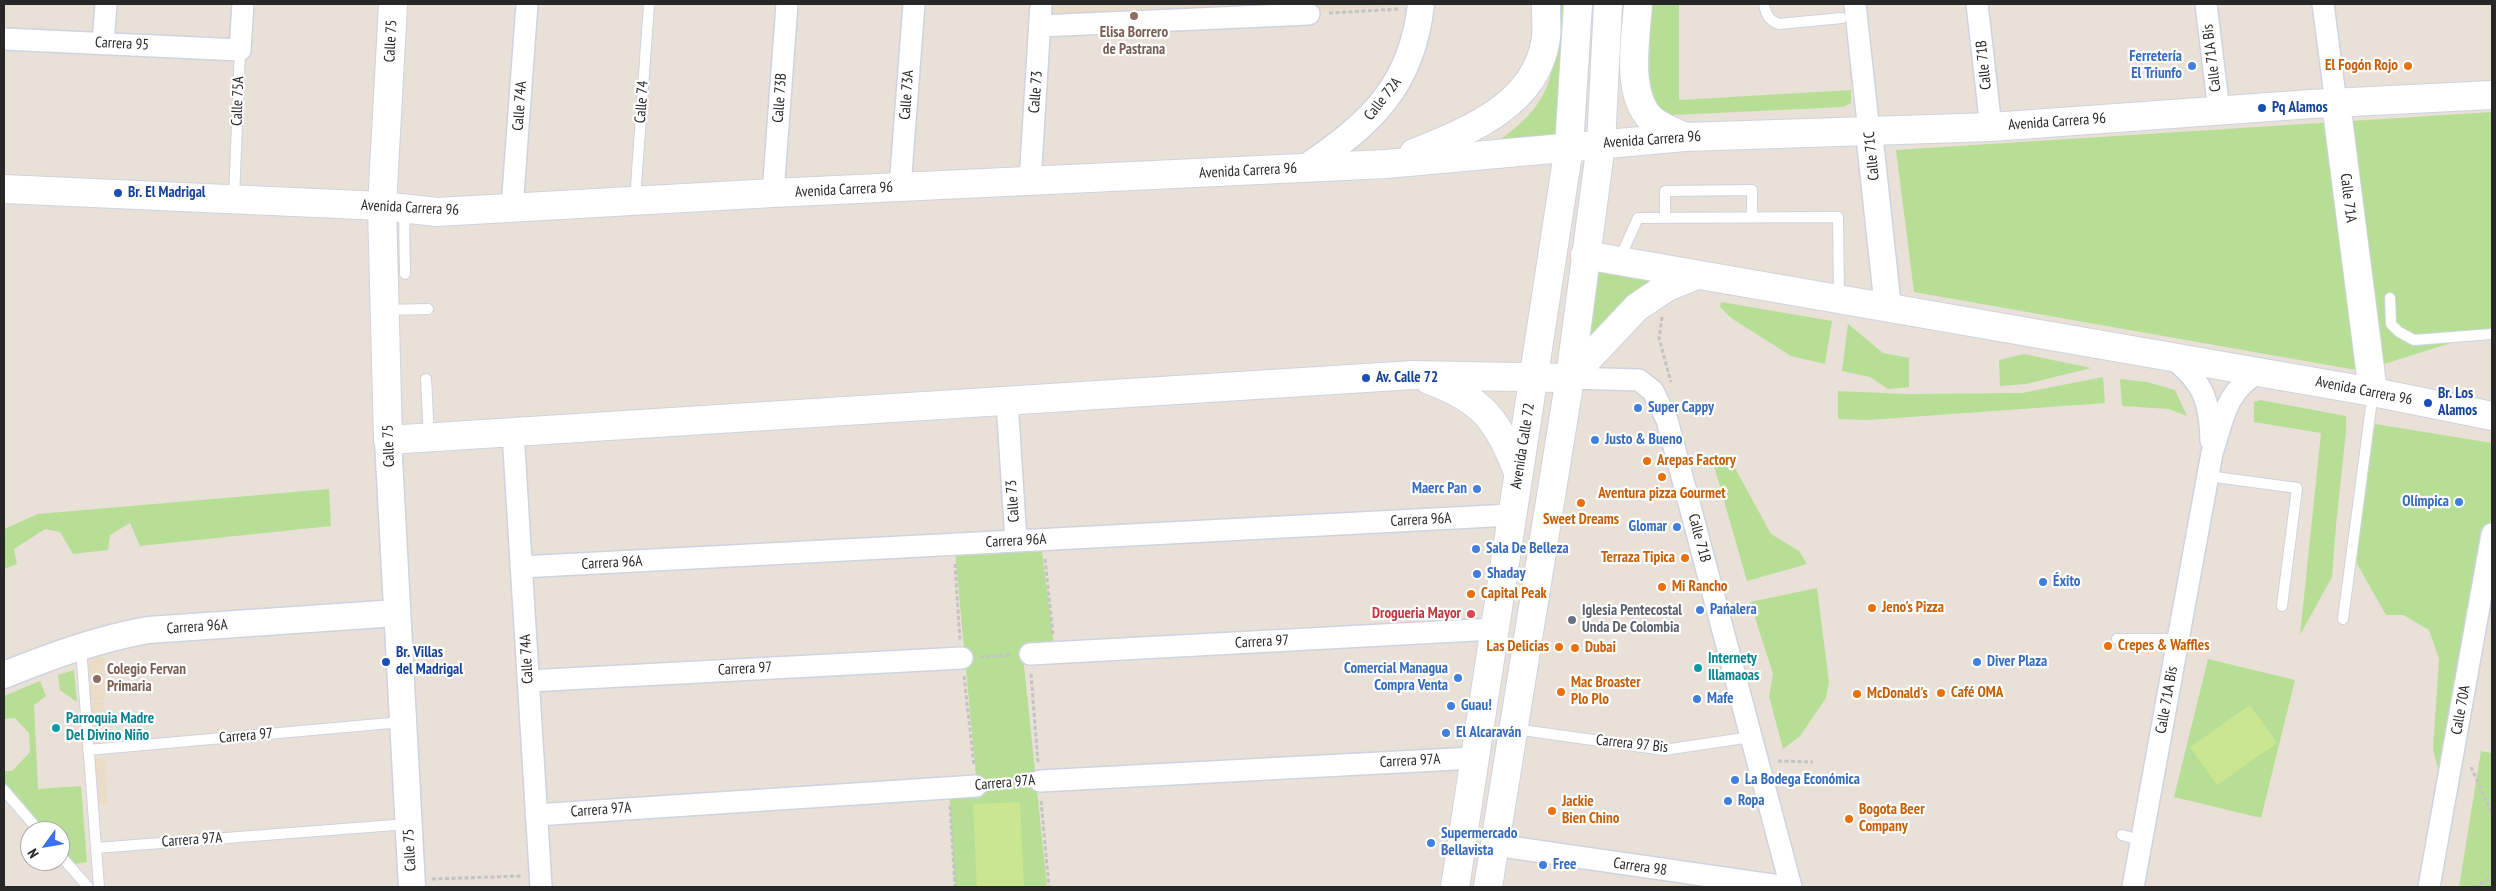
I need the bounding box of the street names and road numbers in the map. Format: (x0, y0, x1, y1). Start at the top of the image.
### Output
street label: Calle 75 (381, 19, 401, 63)
street label: Calle 71A Bis (2199, 23, 2225, 93)
street label: Carrera 95 (95, 34, 149, 54)
street label: Calle 71B (1972, 39, 1996, 91)
street label: Calle 73A (896, 70, 918, 120)
street label: Calle 73 (1026, 70, 1046, 114)
street label: Calle 73B (769, 73, 791, 123)
street label: Calle 72A (1361, 74, 1405, 124)
street label: Calle 75A (228, 76, 248, 126)
street label: Calle 74 (632, 80, 652, 124)
street label: Calle 74A (509, 81, 531, 131)
street label: Avenida Carrera 96 (2007, 110, 2107, 134)
street label: Avenida Carrera 96 (1602, 128, 1702, 152)
street label: Calle 71C (1860, 130, 1884, 182)
street label: Avenida Carrera 96 (1199, 159, 1297, 183)
street label: Calle 71A (2336, 172, 2360, 224)
street label: Avenida Carrera 96 (795, 178, 893, 202)
street label: Avenida Carrera 96 (361, 196, 459, 220)
street label: Avenida Carrera 96 (2314, 373, 2414, 409)
street label: Avenida Calle 72 (1507, 402, 1539, 490)
street label: Calle 75 (379, 424, 399, 468)
street label: Calle 73 (1003, 479, 1023, 523)
street label: Carrera 96A (1390, 509, 1452, 531)
street label: Calle 71B (1684, 512, 1714, 564)
street label: Carrera 96A (985, 530, 1047, 552)
street label: Carrera 96A (581, 552, 643, 574)
street label: Carrera 96A (166, 616, 228, 638)
street label: Carrera 97 (1235, 632, 1289, 652)
street label: Calle 74A (517, 634, 537, 684)
street label: Carrera 97 (718, 659, 772, 679)
street label: Calle 71A Bis (2152, 665, 2182, 735)
street label: Calle 70A (2448, 684, 2474, 736)
street label: Carrera 97 (218, 725, 274, 747)
street label: Carrera 97 Bis (1595, 731, 1669, 757)
street label: Carrera 97A (1379, 750, 1441, 772)
street label: Carrera 97A (974, 771, 1036, 795)
street label: Carrera 97A (570, 799, 632, 821)
street label: Calle 75 (400, 828, 420, 872)
street label: Carrera 97A (161, 829, 223, 851)
street label: Carrera 98 (1612, 854, 1668, 880)

